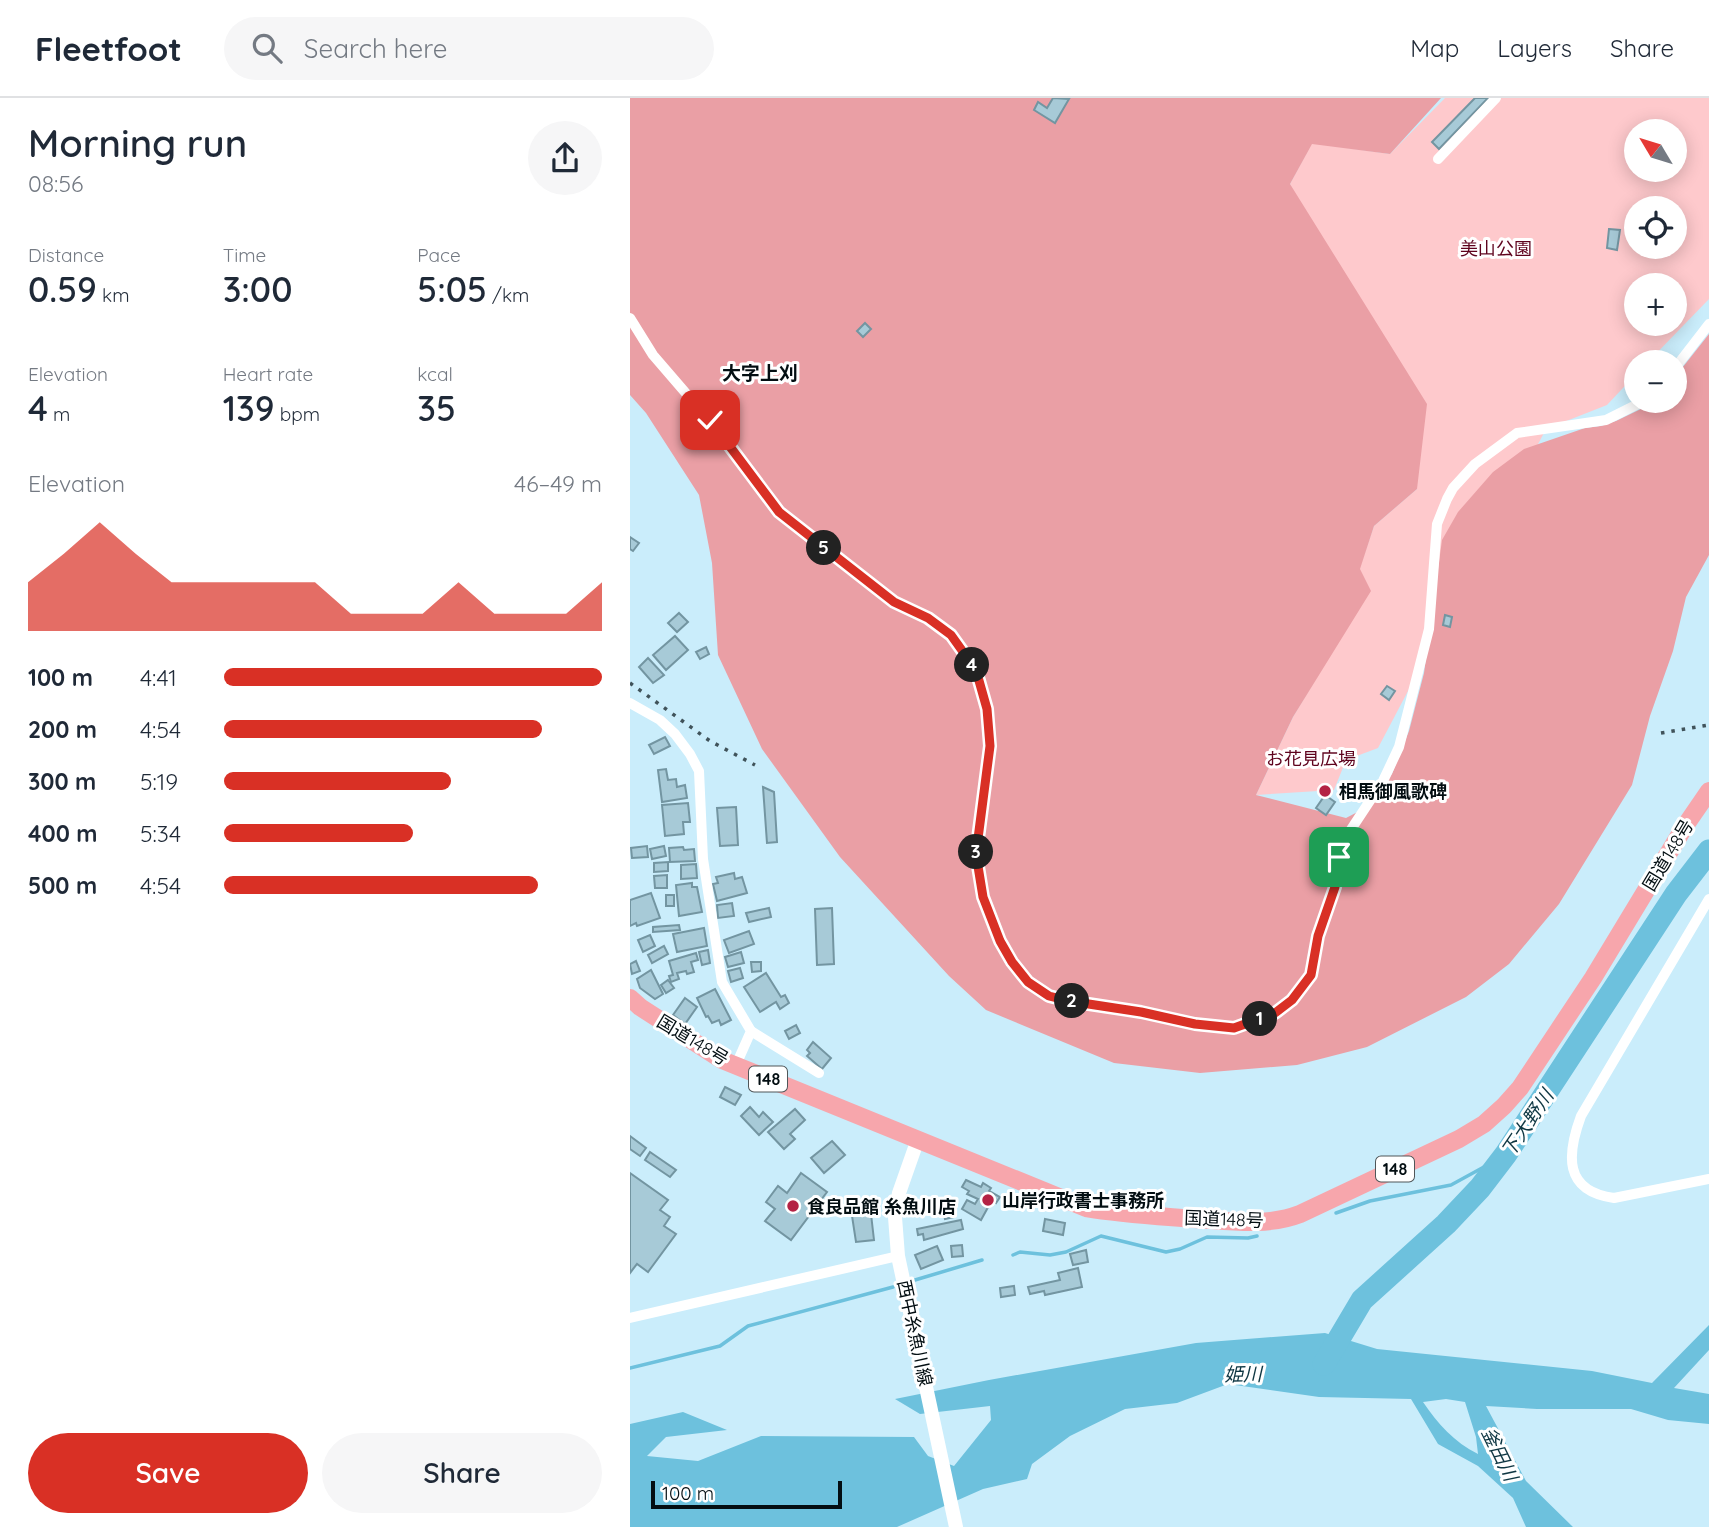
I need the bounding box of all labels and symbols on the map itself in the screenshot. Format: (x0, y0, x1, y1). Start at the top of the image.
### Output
north arrow (1624, 119, 1687, 182)
park label: 美山公園 (1460, 237, 1532, 260)
district label: 大字上刈 (722, 361, 798, 385)
pin (680, 390, 740, 450)
pin: 5 (806, 531, 842, 566)
pin: 4 (954, 648, 990, 682)
park label: お花見広場 (1266, 747, 1356, 770)
place label: 相馬御風歌碑 (1339, 780, 1447, 803)
marker: 相馬御風歌碑 (1317, 783, 1333, 799)
street label: 国道148号 (1638, 815, 1698, 895)
pin (1309, 827, 1369, 887)
pin: 3 (958, 834, 994, 870)
pin: 2 (1054, 984, 1090, 1018)
pin: 1 (1242, 1002, 1278, 1037)
street label: 国道148号 (653, 1010, 733, 1070)
road number: 148 (749, 1066, 787, 1091)
water label: 下大野川 (1496, 1083, 1559, 1161)
road number: 148 (1376, 1156, 1414, 1182)
place label: 山岸行政書士事務所 (1002, 1189, 1164, 1212)
marker: 山岸行政書士事務所 (980, 1192, 996, 1208)
place label: 食良品館 糸魚川店 (807, 1195, 956, 1218)
marker: 食良品館 糸魚川店 (785, 1198, 801, 1214)
street label: 国道148号 (1184, 1206, 1264, 1232)
street label: 西中糸魚川線 (893, 1278, 937, 1388)
water label: 姫川 (1224, 1362, 1264, 1386)
water label: 釜田川 (1477, 1423, 1524, 1487)
scale bar (651, 1478, 842, 1510)

